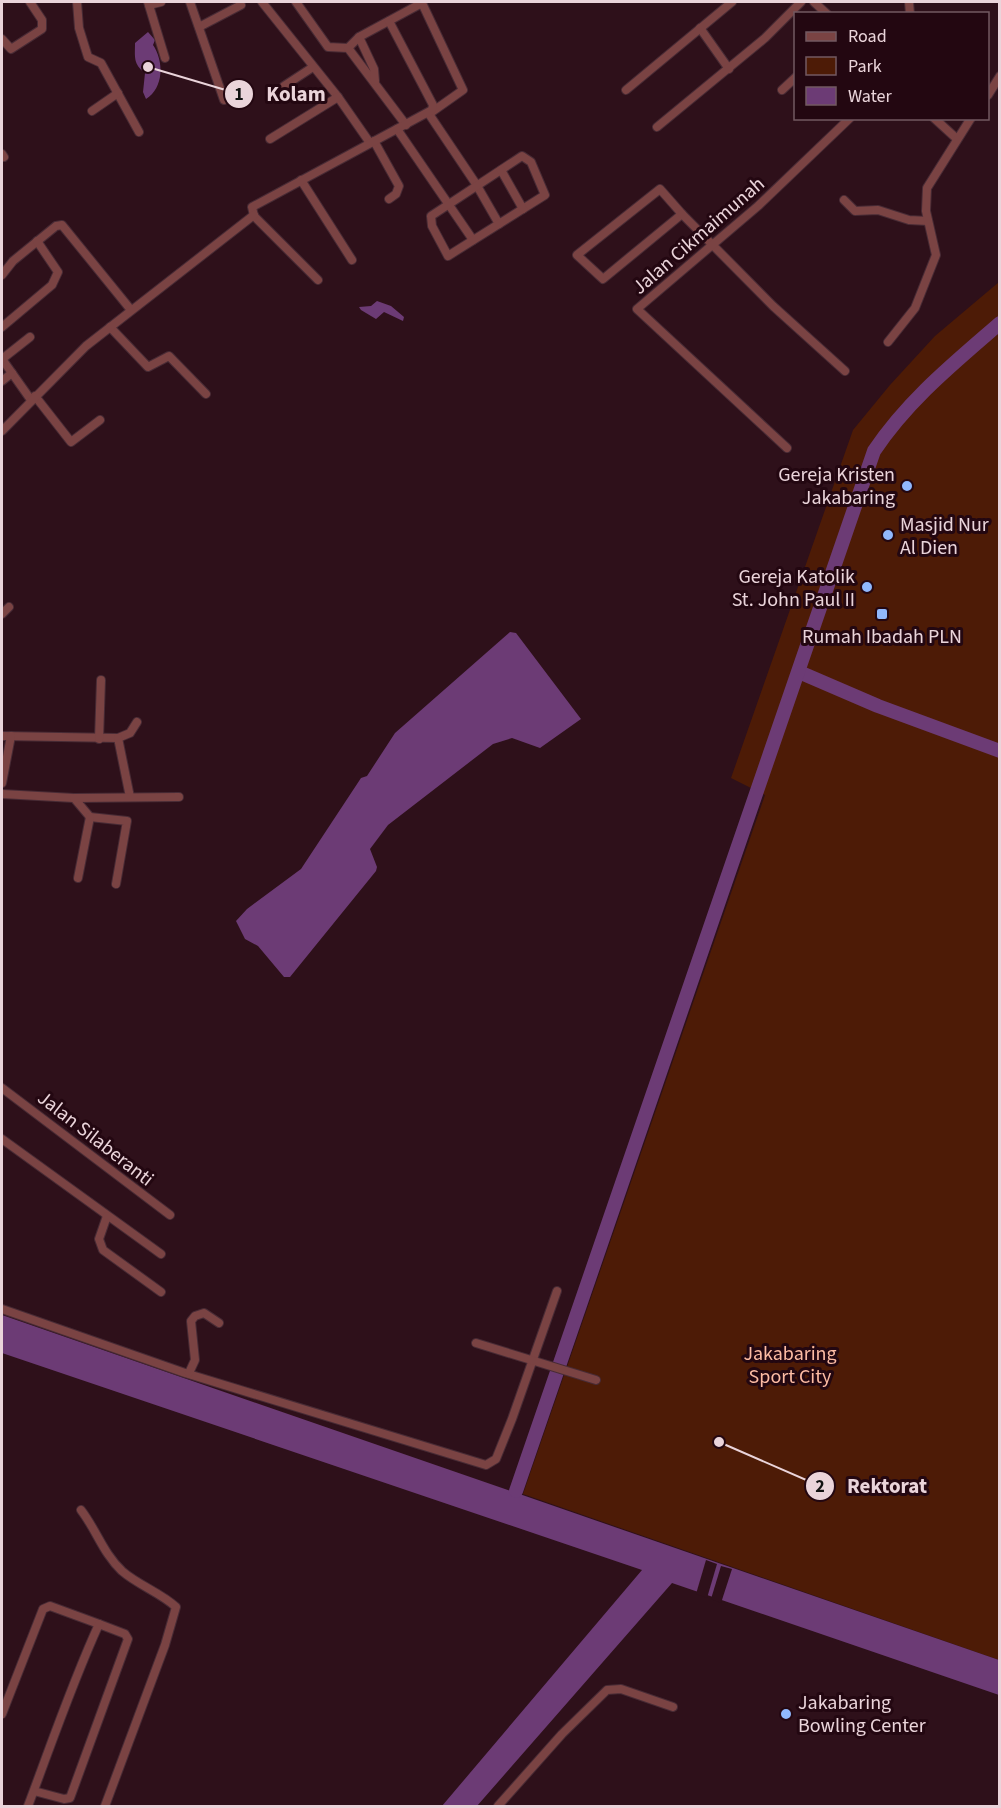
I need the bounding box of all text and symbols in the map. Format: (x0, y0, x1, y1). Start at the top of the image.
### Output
legend (794, 12, 989, 120)
text: Road (848, 24, 887, 49)
text: Park (848, 54, 882, 79)
callout: Kolam (224, 74, 337, 113)
text: Kolam (266, 79, 326, 109)
text: 1 (234, 82, 244, 107)
text: Water (848, 84, 892, 109)
street label: Jalan Cikmaimunah (626, 170, 771, 301)
place label: Gereja Kristen Jakabaring (778, 461, 895, 512)
marker: Gereja Kristen Jakabaring (900, 479, 914, 493)
place label: Masjid Nur Al Dien (900, 511, 989, 562)
marker: Masjid Nur Al Dien (881, 528, 895, 542)
place label: Gereja Katolik St. John Paul II (732, 563, 855, 614)
marker: Gereja Katolik St. John Paul II (860, 580, 874, 594)
marker: Rumah Ibadah PLN (875, 607, 889, 621)
place label: Rumah Ibadah PLN (802, 623, 962, 651)
street label: Jalan Silaberanti (31, 1084, 159, 1193)
park label: Jakabaring Sport City (743, 1340, 837, 1391)
callout: Rektorat (805, 1466, 939, 1505)
text: Rektorat (847, 1471, 927, 1501)
text: 2 (815, 1474, 825, 1499)
place label: Jakabaring Bowling Center (798, 1689, 926, 1740)
marker: Jakabaring Bowling Center (779, 1707, 793, 1721)

